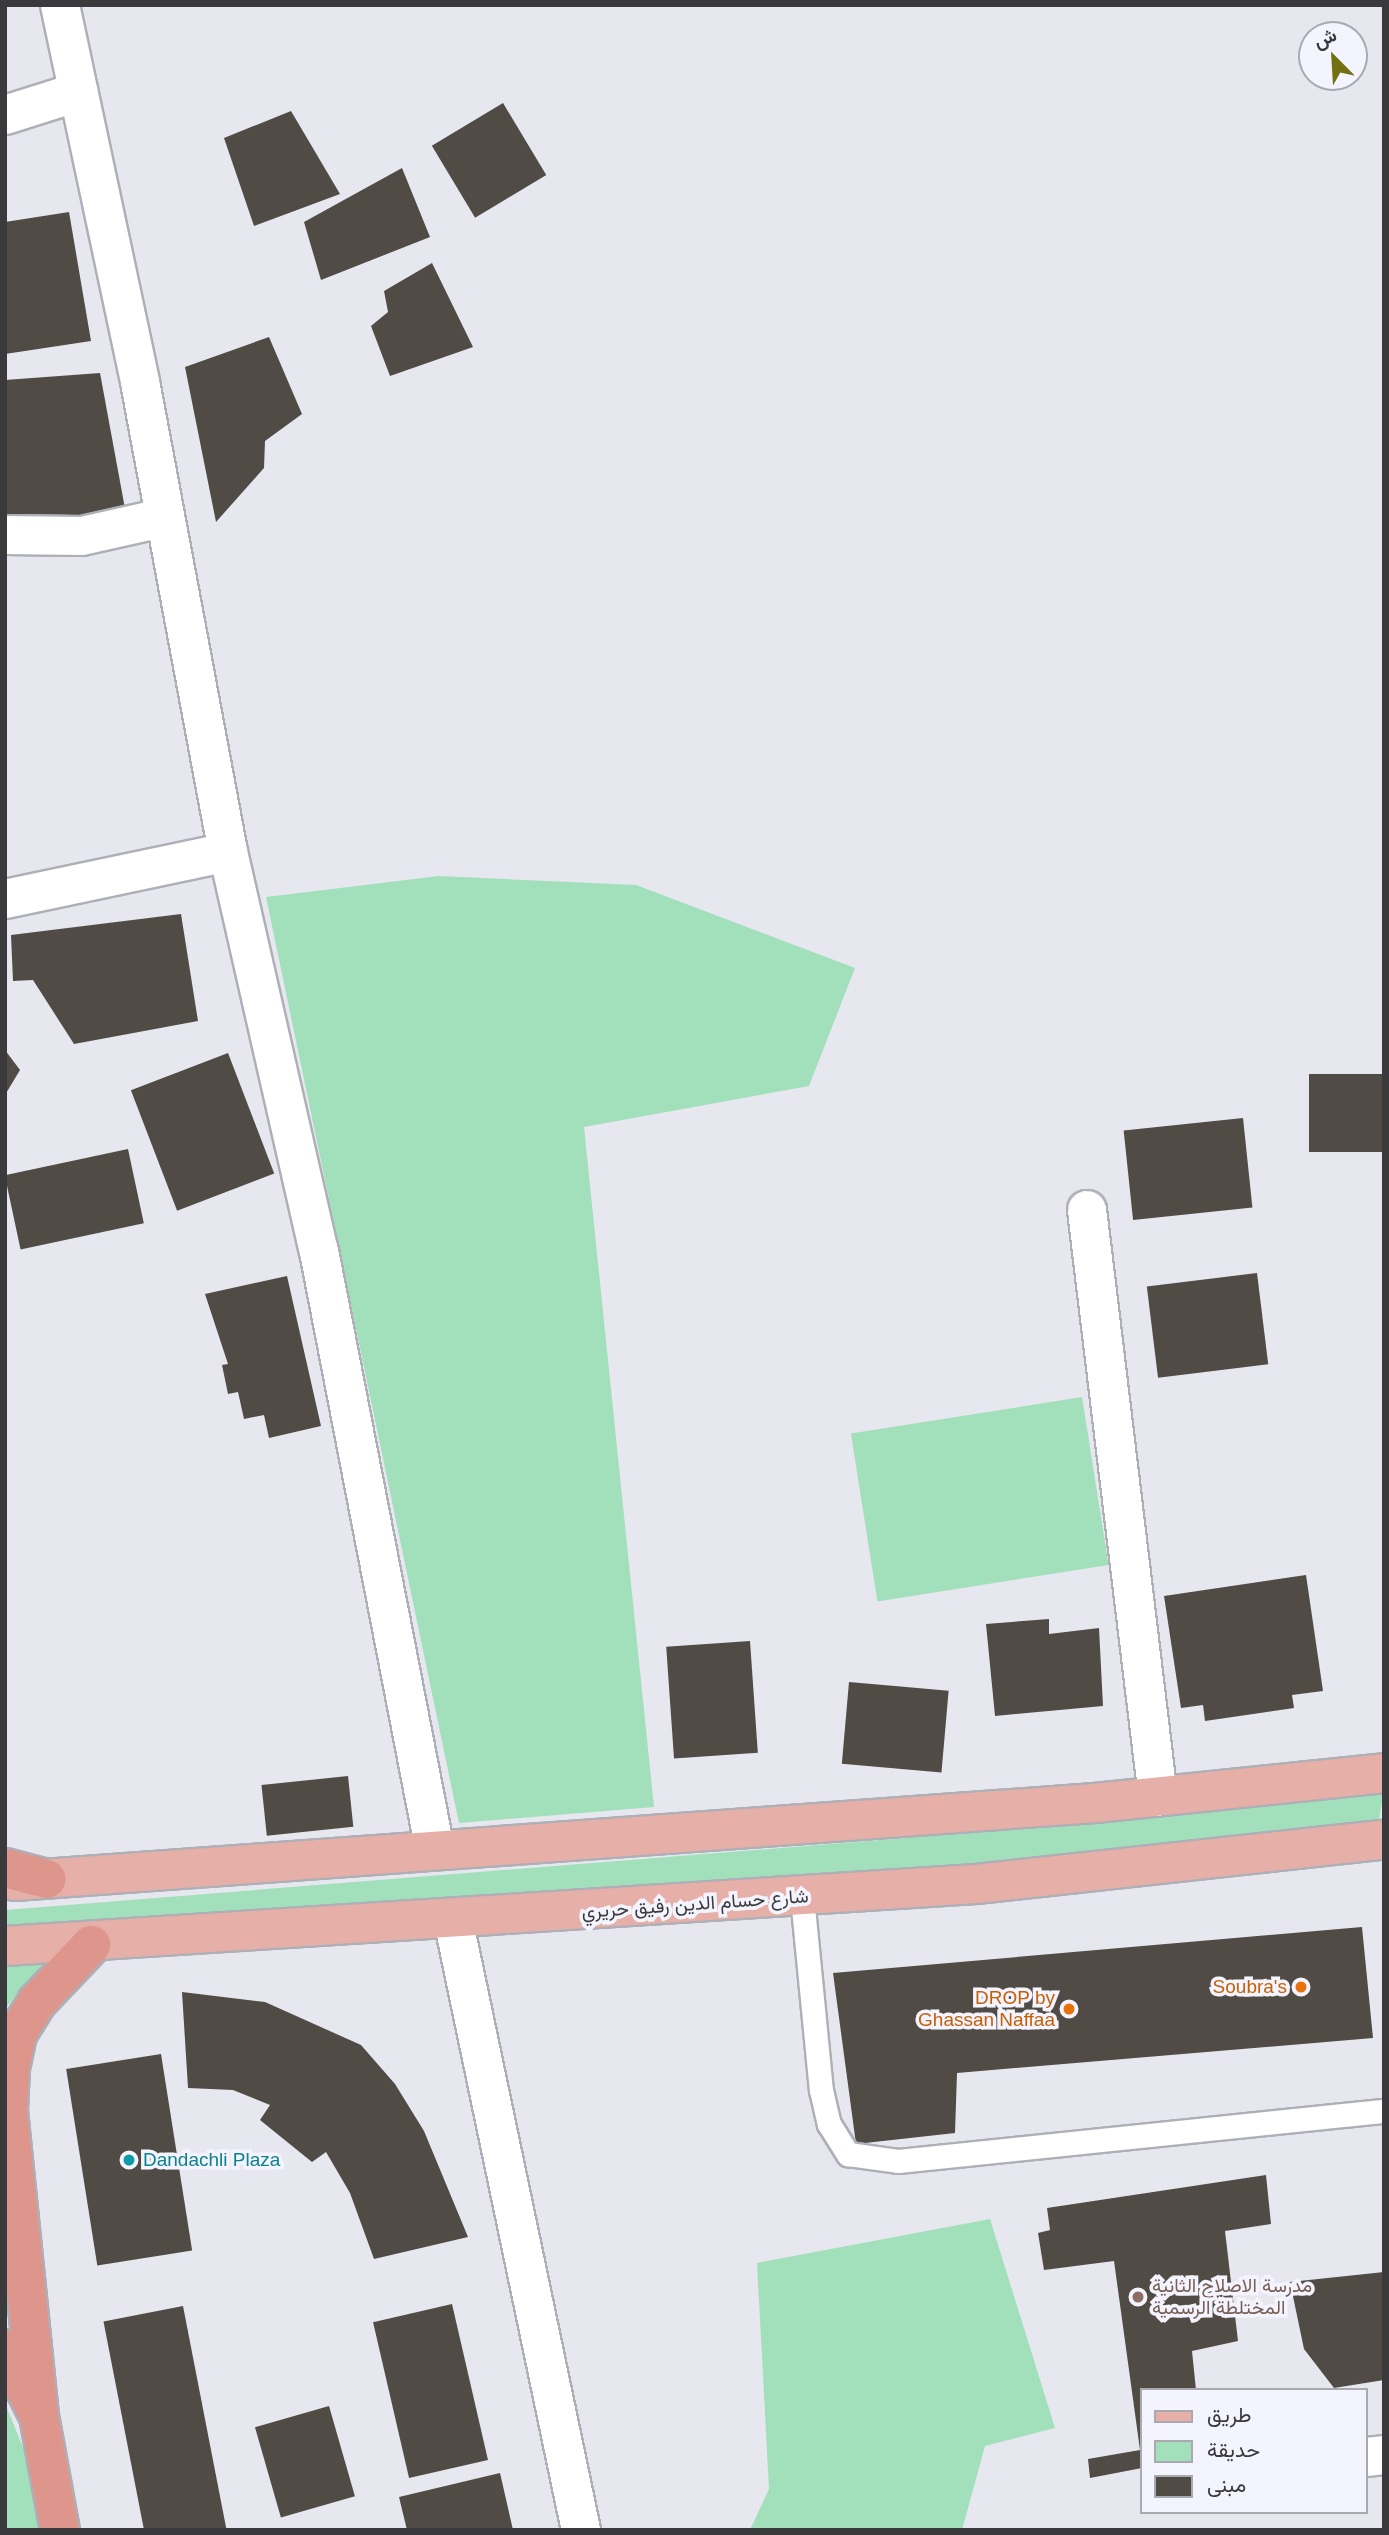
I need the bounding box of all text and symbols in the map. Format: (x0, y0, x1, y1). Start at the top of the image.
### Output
north arrow (1298, 21, 1368, 91)
text: ش (1310, 24, 1340, 52)
street label: شارع حسام الدين رفيق حريري (581, 1885, 809, 1923)
place label: Soubra's (1213, 1976, 1287, 1998)
marker: Soubra's (1293, 1979, 1309, 1995)
place label: DROP by Ghassan Naffaa (918, 1987, 1055, 2031)
marker: DROP by Ghassan Naffaa (1061, 2001, 1077, 2017)
place label: Dandachli Plaza (143, 2149, 280, 2171)
marker: Dandachli Plaza (121, 2152, 137, 2168)
place label: مدرسة الاصلاح الثانية المختلطة الرسمية (1152, 2275, 1312, 2319)
marker: مدرسة الاصلاح الثانية المختلطة الرسمية (1130, 2289, 1146, 2305)
legend (1140, 2388, 1368, 2514)
text: طريق (1207, 2403, 1252, 2426)
text: حديقة (1207, 2438, 1260, 2461)
text: مبنى (1207, 2473, 1246, 2496)

